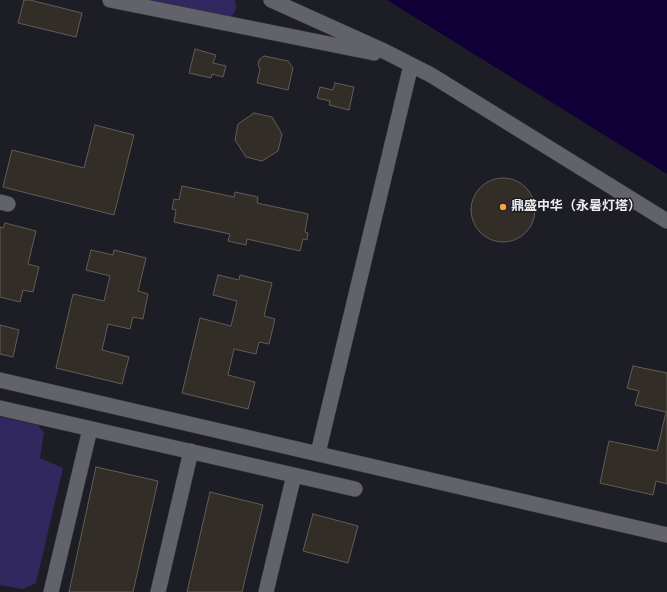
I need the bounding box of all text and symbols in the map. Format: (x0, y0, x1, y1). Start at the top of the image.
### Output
place label: 鼎盛中华（永暑灯塔） (511, 199, 641, 215)
marker: 鼎盛中华（永暑灯塔） (498, 202, 508, 212)

